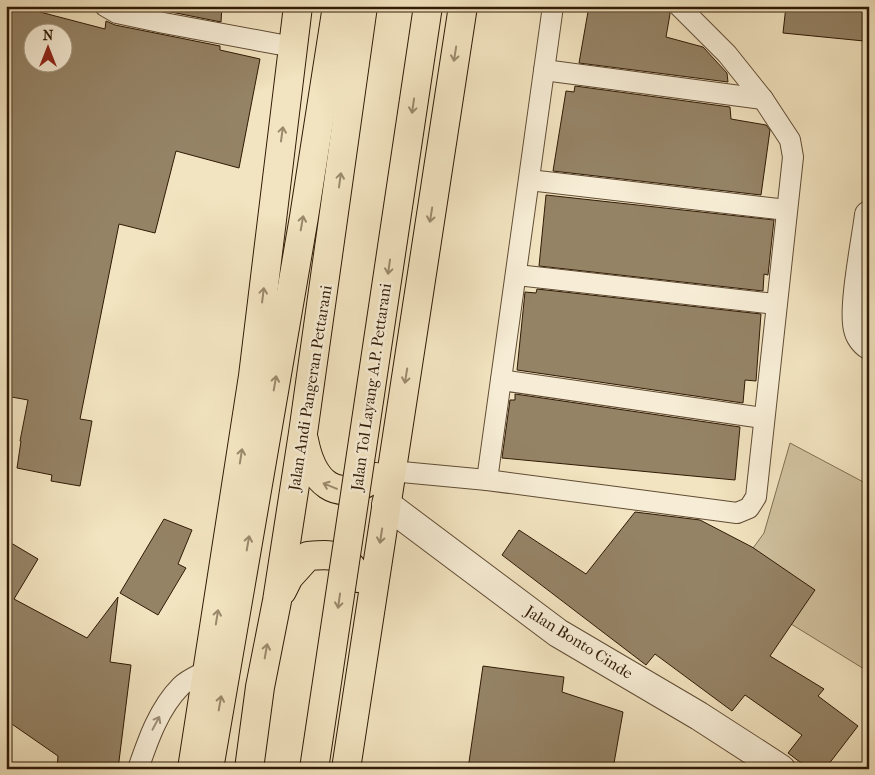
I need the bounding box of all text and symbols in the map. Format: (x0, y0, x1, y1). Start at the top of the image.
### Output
north arrow (22, 22, 72, 72)
text: N (43, 27, 54, 44)
one-way arrow (450, 46, 460, 62)
one-way arrow (407, 98, 417, 114)
one-way arrow (277, 126, 287, 142)
one-way arrow (335, 172, 345, 188)
one-way arrow (425, 207, 435, 223)
one-way arrow (298, 215, 308, 231)
one-way arrow (383, 259, 393, 275)
street label: Jalan Tol Layang A.P. Pettarani (347, 282, 395, 494)
street label: Jalan Andi Pangeran Pettarani (284, 284, 336, 494)
one-way arrow (258, 288, 268, 304)
one-way arrow (400, 367, 410, 383)
one-way arrow (271, 375, 281, 391)
one-way arrow (237, 449, 247, 465)
one-way arrow (322, 480, 337, 489)
one-way arrow (376, 528, 386, 544)
one-way arrow (243, 536, 253, 552)
one-way arrow (334, 593, 344, 609)
street label: Jalan Bonto Cinde (520, 600, 637, 683)
one-way arrow (212, 609, 222, 625)
one-way arrow (262, 644, 272, 660)
one-way arrow (216, 696, 226, 712)
one-way arrow (151, 716, 161, 731)

